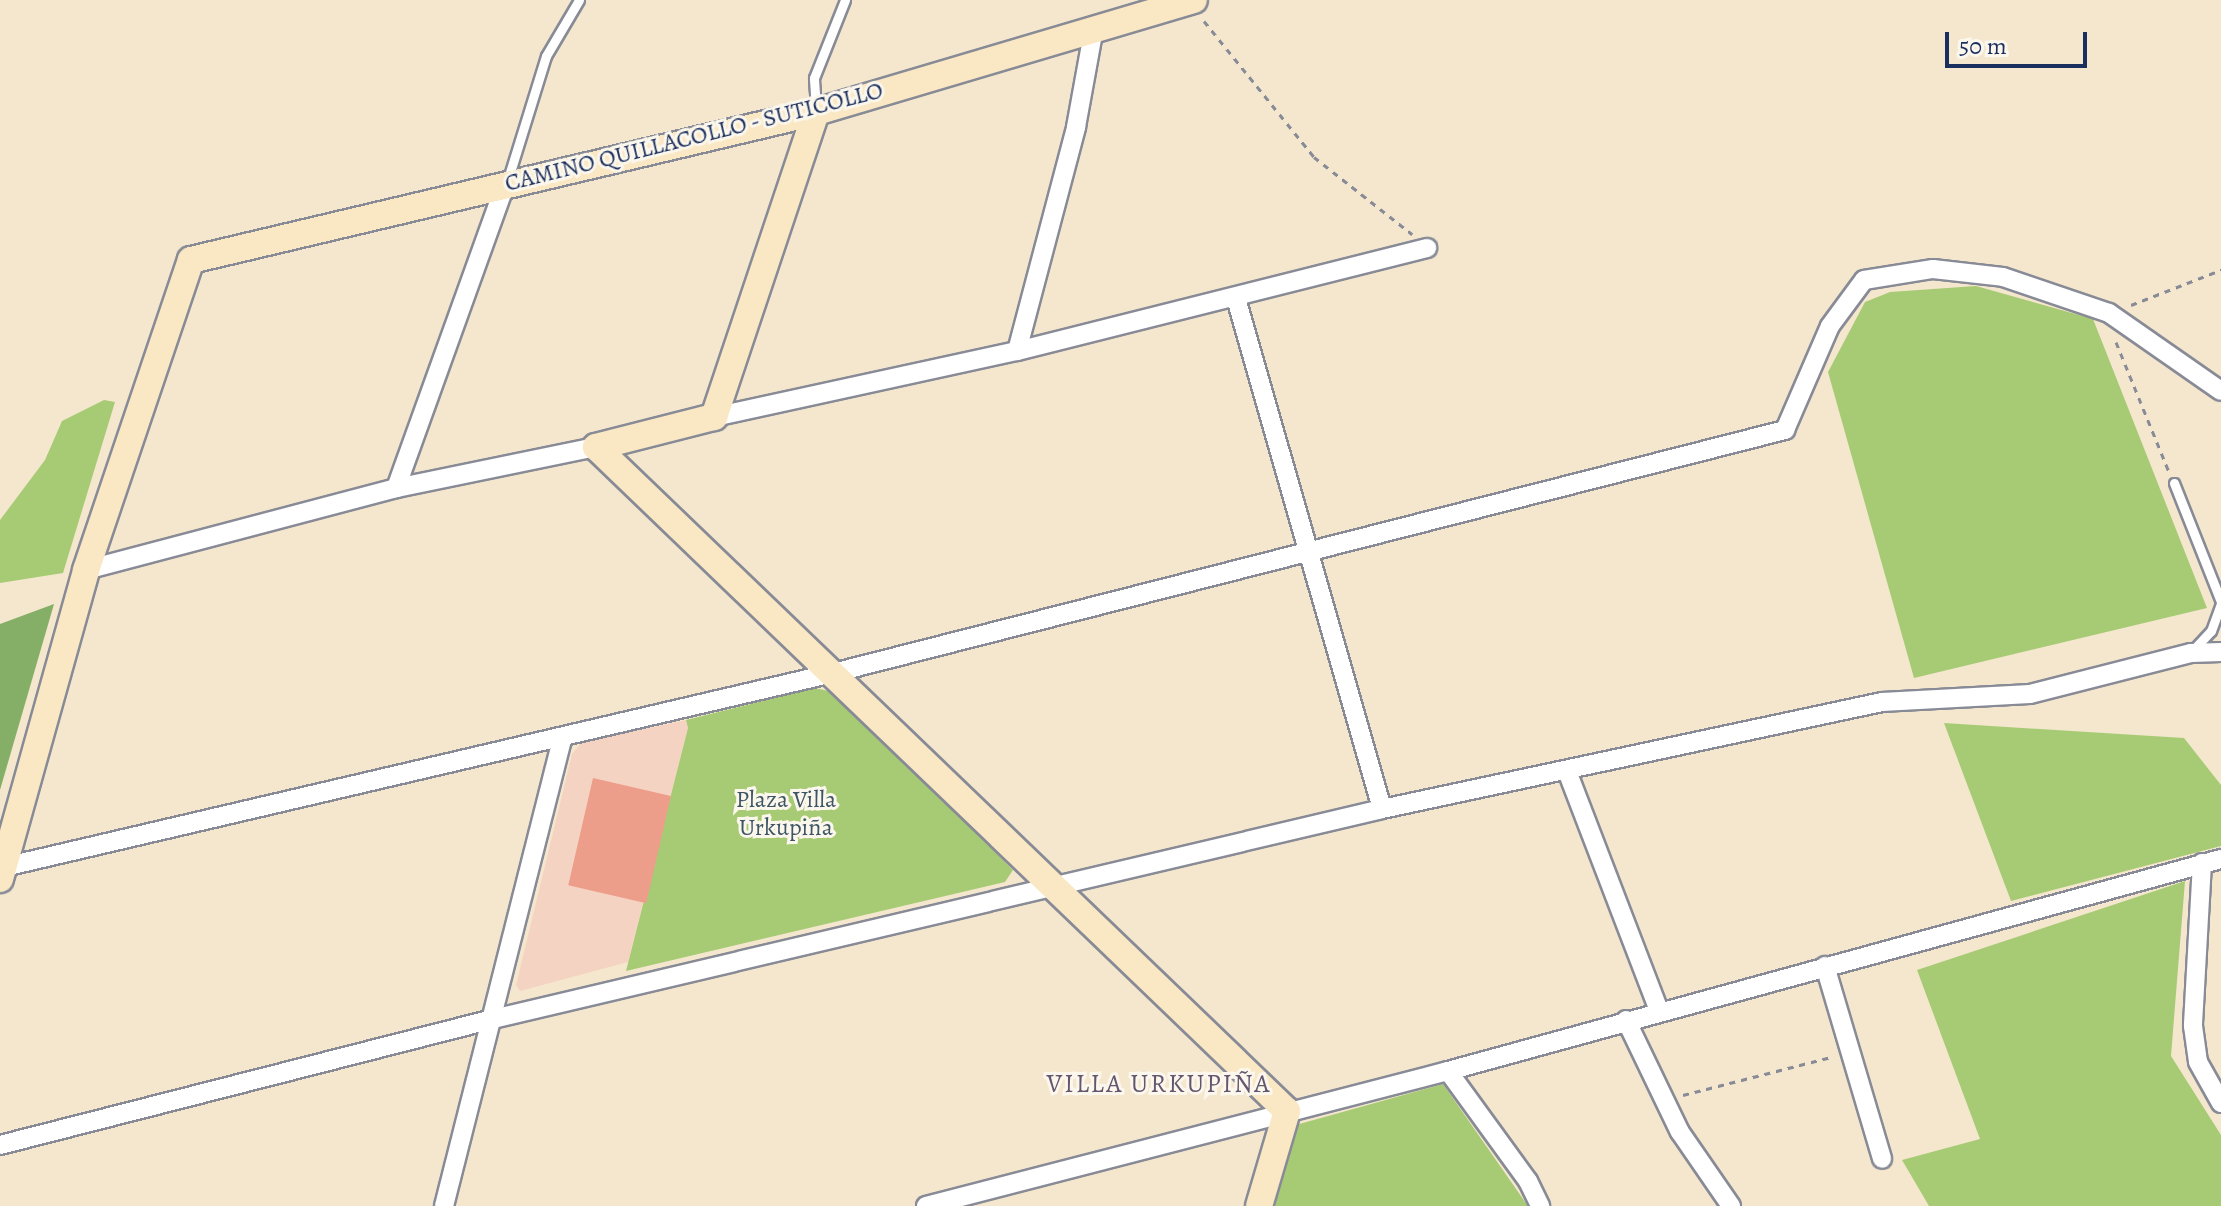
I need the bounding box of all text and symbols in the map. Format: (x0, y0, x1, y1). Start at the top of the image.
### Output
scale bar (1949, 16, 2091, 66)
text: 50 m (1959, 30, 2007, 62)
street label: CAMINO QUILLACOLLO - SUTICOLLO (501, 76, 887, 198)
park label: Plaza Villa Urkupiña (736, 786, 836, 842)
district label: VILLA URKUPIÑA (1046, 1068, 1272, 1100)

